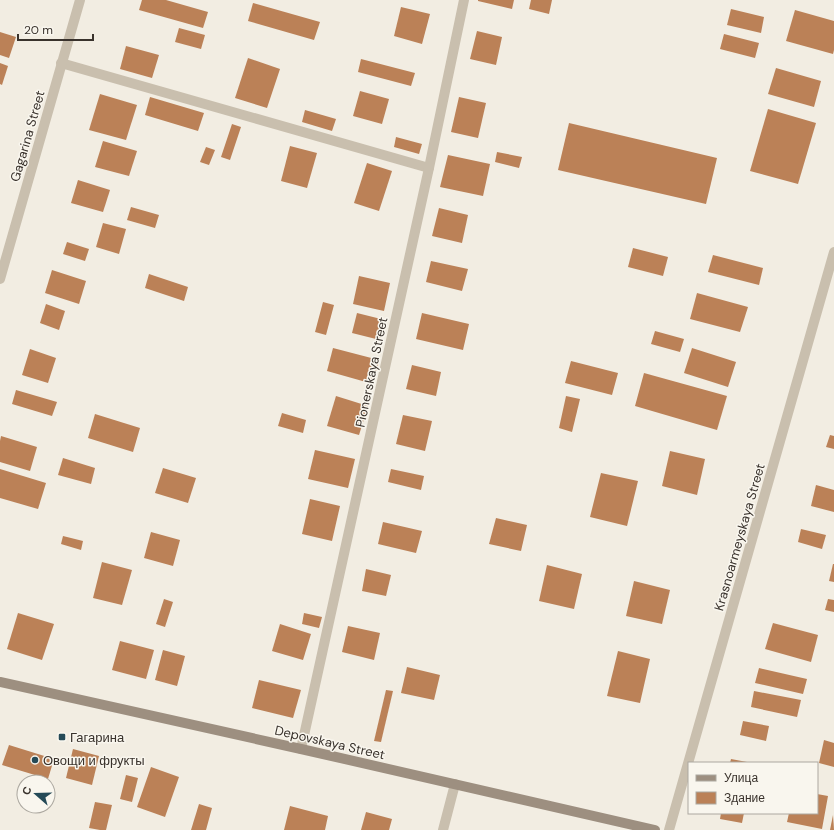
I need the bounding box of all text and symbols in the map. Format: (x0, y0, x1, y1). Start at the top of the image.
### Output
scale bar (18, 16, 93, 42)
text: 20 m (24, 22, 53, 38)
street label: Gagarina Street (6, 89, 49, 184)
street label: Pionerskaya Street (352, 315, 391, 429)
street label: Krasnoarmeyskaya Street (710, 461, 769, 613)
street label: Depovskaya Street (273, 722, 387, 763)
place label: Гагарина (70, 729, 125, 746)
marker: Гагарина (57, 732, 67, 742)
place label: Овощи и фрукты (43, 752, 145, 769)
marker: Овощи и фрукты (30, 755, 40, 765)
legend (688, 762, 818, 814)
text: Улица (724, 770, 758, 786)
north arrow (16, 774, 56, 814)
text: С (19, 784, 35, 797)
text: Здание (724, 790, 765, 806)

